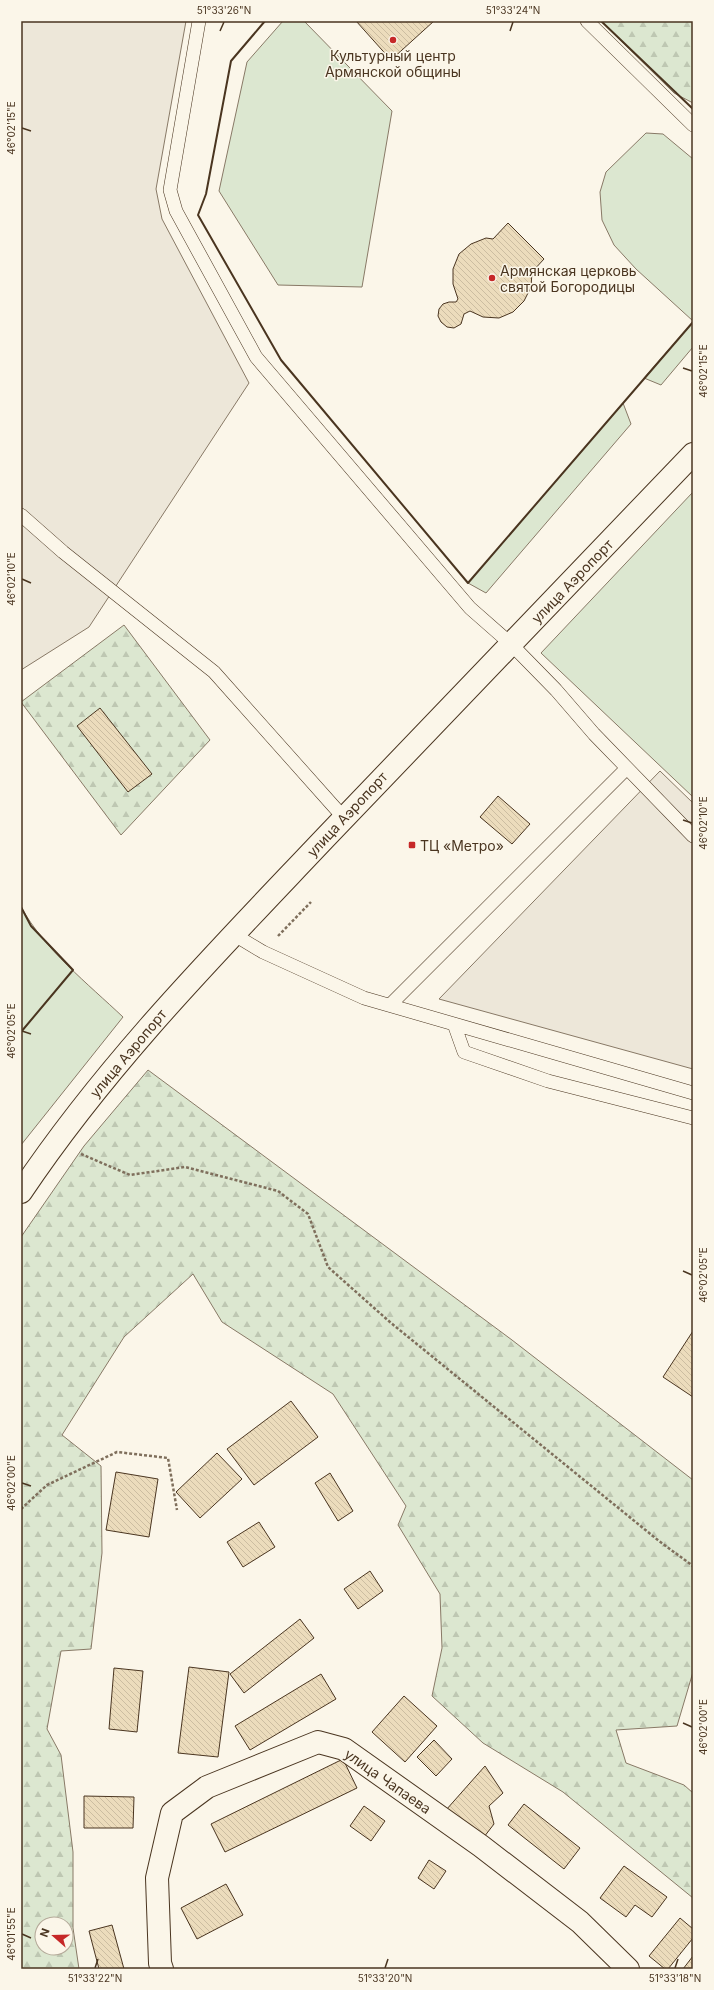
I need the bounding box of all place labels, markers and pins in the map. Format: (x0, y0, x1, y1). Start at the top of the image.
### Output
marker: Культурный центр Армянской общины (388, 35, 398, 45)
place label: Культурный центр Армянской общины (325, 47, 461, 80)
place label: Армянская церковь святой Богородицы (500, 262, 637, 295)
marker: Армянская церковь святой Богородицы (487, 273, 497, 283)
place label: ТЦ «Метро» (420, 837, 504, 854)
marker: ТЦ «Метро» (407, 840, 417, 850)

